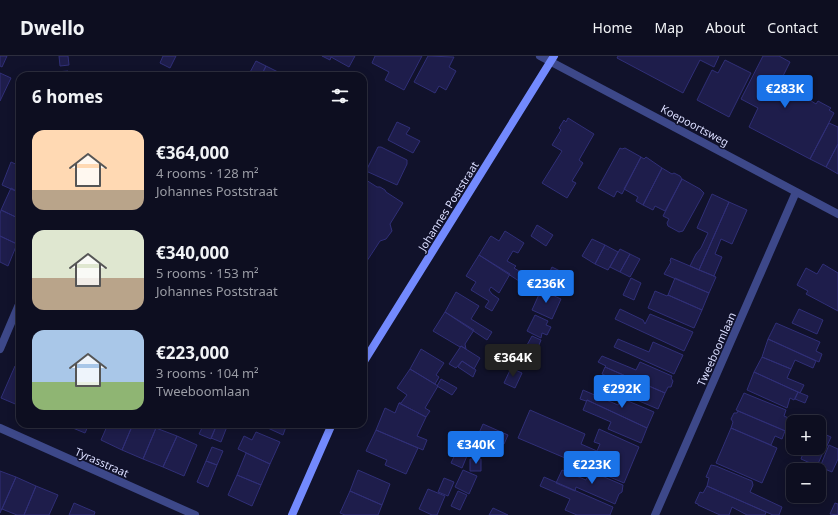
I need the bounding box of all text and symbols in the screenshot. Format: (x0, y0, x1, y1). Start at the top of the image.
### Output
text: Dwello (20, 15, 85, 41)
text: Home (593, 18, 632, 37)
text: Map (654, 18, 684, 37)
text: About (706, 18, 745, 37)
text: Contact (767, 18, 818, 37)
pin: €283K (757, 75, 813, 109)
text: €283K (766, 79, 804, 97)
text: 6 homes (32, 85, 103, 108)
icon: filters (329, 85, 351, 107)
street label: Koepoortsweg (658, 101, 732, 149)
text: €364,000 (156, 141, 229, 164)
icon: home (64, 146, 112, 194)
street label: Johannes Poststraat (414, 158, 482, 254)
text: 4 rooms · 128 m² (156, 164, 259, 182)
text: Johannes Poststraat (156, 182, 278, 200)
text: €340,000 (156, 241, 229, 264)
icon: home (64, 246, 112, 294)
text: 5 rooms · 153 m² (156, 264, 259, 282)
pin: €236K (518, 270, 574, 304)
text: €236K (527, 274, 565, 292)
text: Johannes Poststraat (156, 282, 278, 300)
street label: Tweeboomlaan (693, 310, 739, 388)
text: €223,000 (156, 341, 229, 364)
pin: €364K (485, 344, 541, 378)
icon: home (64, 346, 112, 394)
text: €364K (494, 348, 532, 366)
text: 3 rooms · 104 m² (156, 364, 259, 382)
pin: €292K (594, 375, 650, 409)
text: €292K (603, 379, 641, 397)
text: Tweeboomlaan (156, 382, 250, 400)
map controls (786, 415, 826, 503)
button: + (786, 415, 826, 455)
pin: €340K (448, 431, 504, 465)
text: €340K (457, 435, 495, 453)
street label: Tyrasstraat (73, 444, 131, 480)
pin: €223K (564, 451, 620, 485)
text: €223K (573, 455, 611, 473)
button: − (786, 463, 826, 503)

